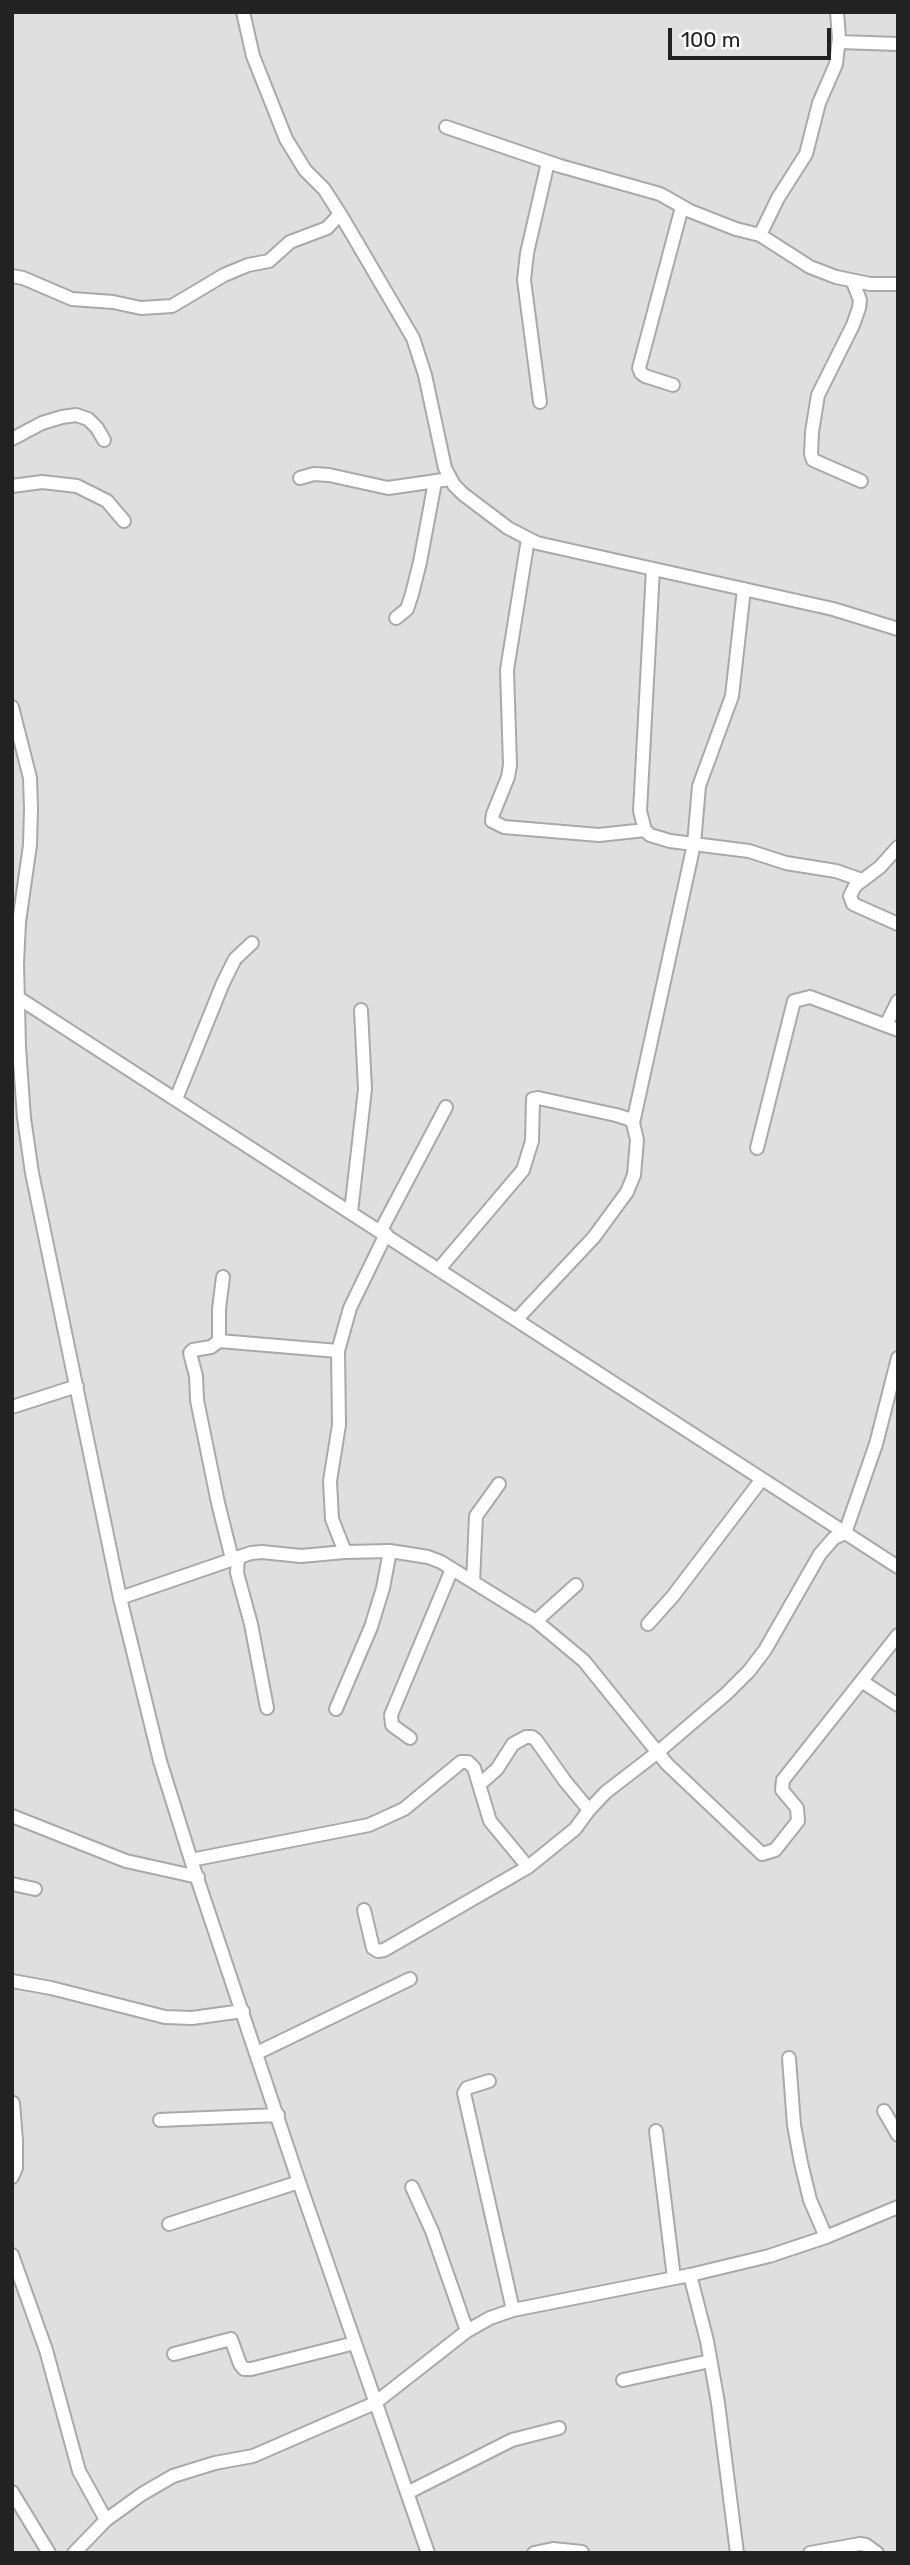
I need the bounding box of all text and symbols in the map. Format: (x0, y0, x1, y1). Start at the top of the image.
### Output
scale bar (672, 14, 835, 58)
text: 100 m (681, 27, 740, 52)

